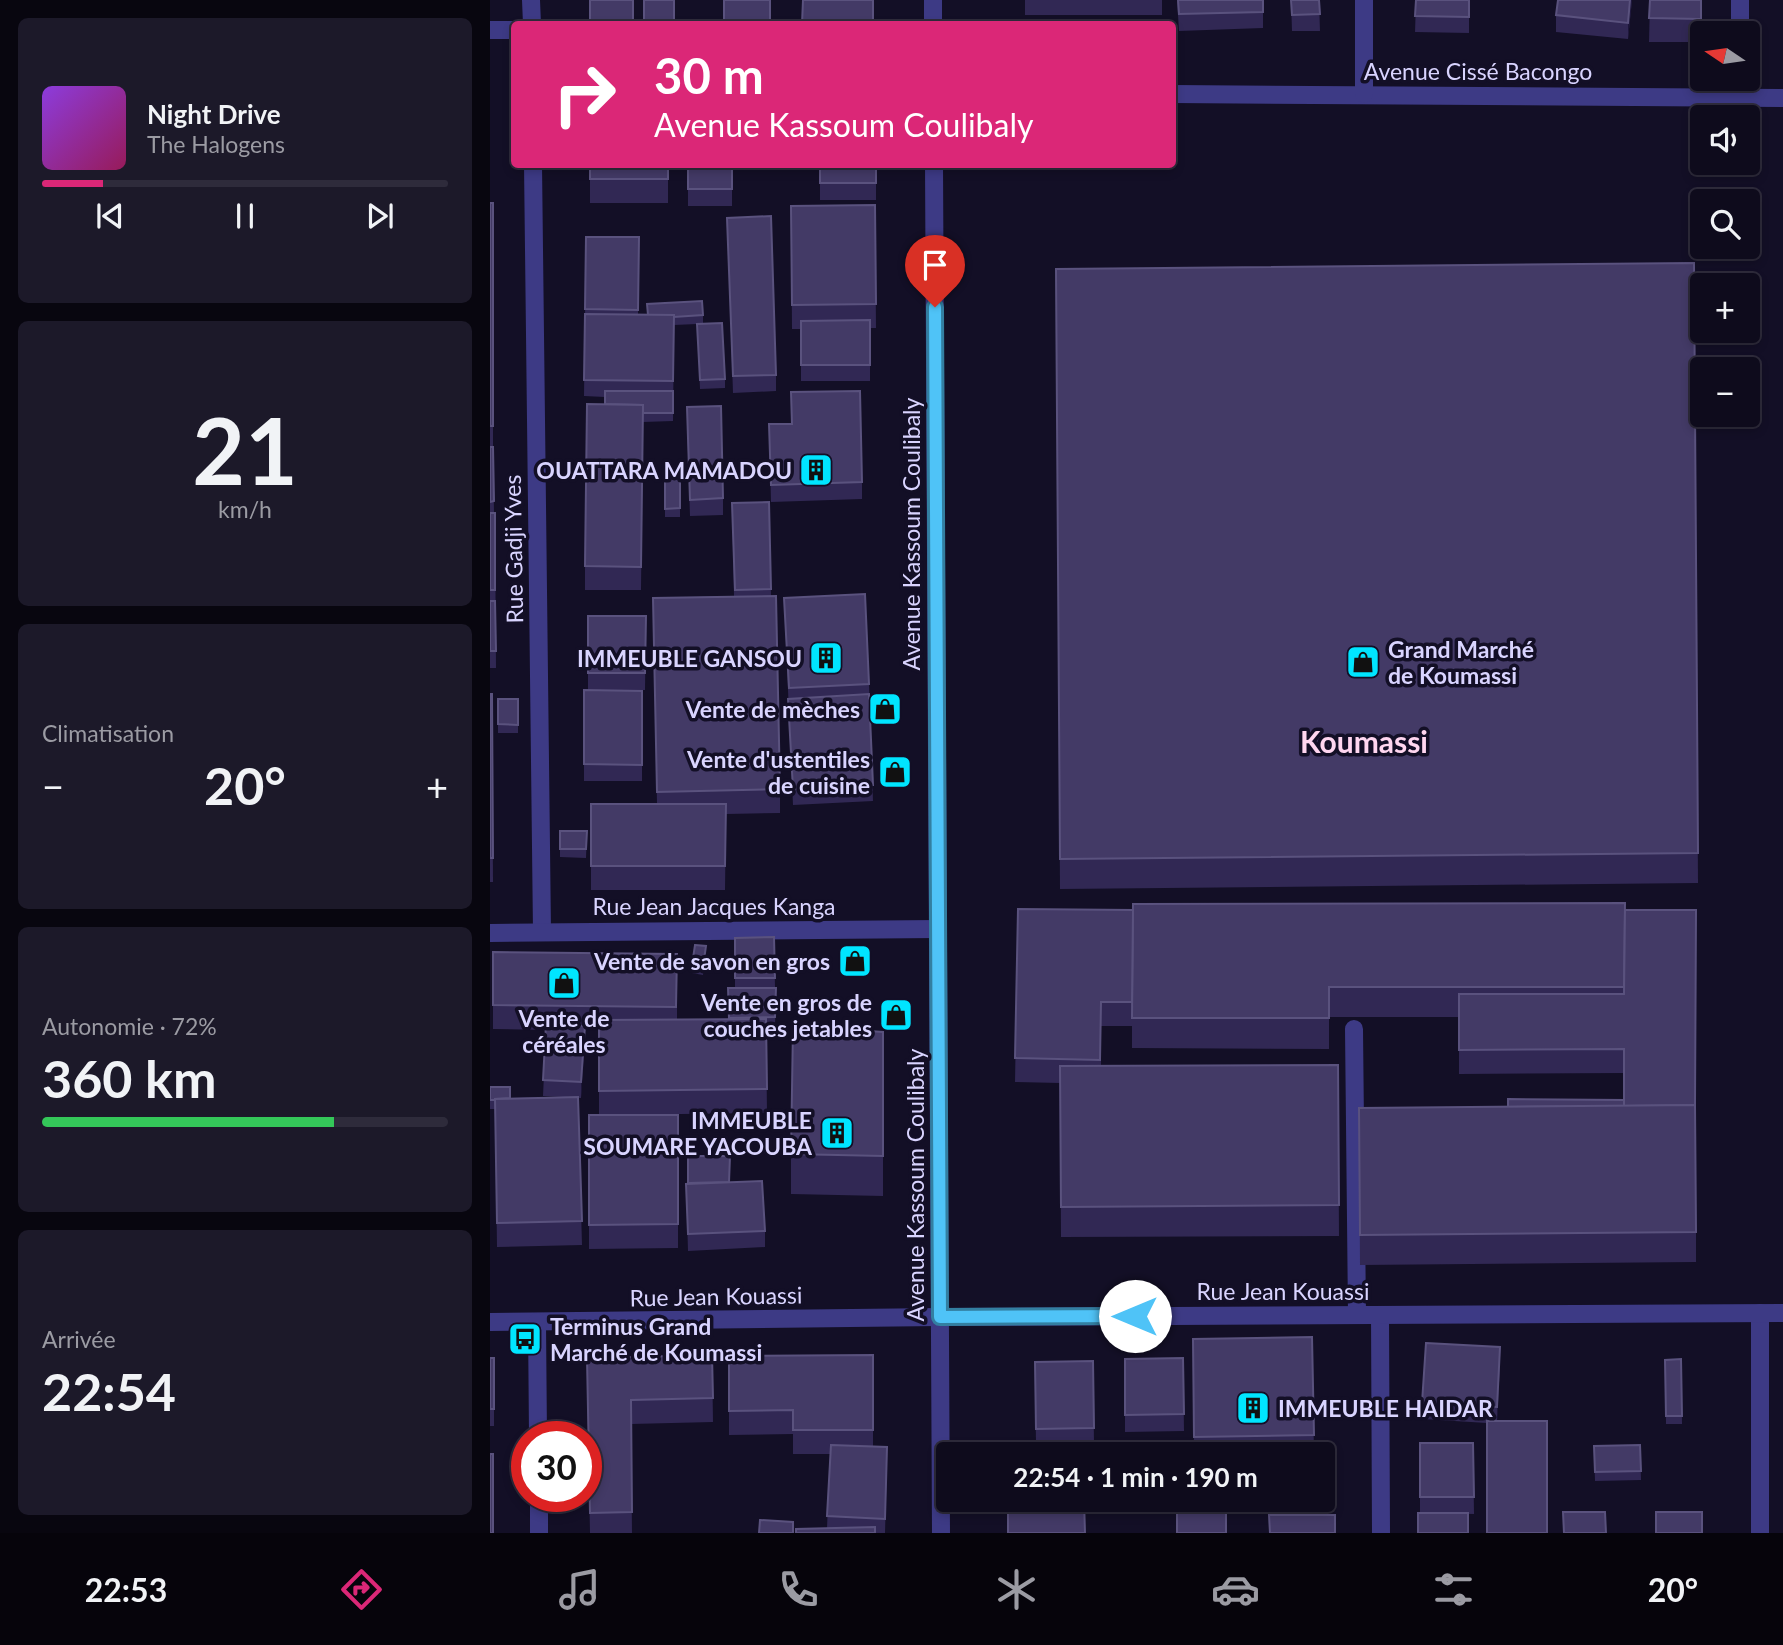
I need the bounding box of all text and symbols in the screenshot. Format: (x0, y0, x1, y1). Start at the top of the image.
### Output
north arrow (1690, 21, 1760, 91)
map controls (1690, 21, 1760, 427)
text: 30 m (654, 46, 764, 104)
icon: right (539, 49, 630, 140)
street label: Avenue Cissé Bacongo (1364, 57, 1592, 85)
text: Night Drive (147, 98, 281, 130)
text: Avenue Kassoum Coulibaly (654, 105, 1034, 144)
button: sound (1690, 105, 1760, 175)
text: The Halogens (147, 130, 285, 158)
button: search (1690, 189, 1760, 259)
icon: previous (91, 197, 129, 235)
icon: pause (226, 197, 264, 235)
icon: next (361, 197, 399, 235)
pin (905, 235, 965, 307)
icon: arrive (916, 246, 954, 284)
button: + (1690, 273, 1760, 343)
button: − (1690, 357, 1760, 427)
text: 21 (192, 395, 298, 504)
street label: Avenue Kassoum Coulibaly (897, 397, 925, 670)
building icon: OUATTARA MAMADOU (797, 451, 835, 489)
place label: OUATTARA MAMADOU (536, 456, 792, 484)
street label: Rue Gadji Yves (498, 474, 528, 624)
text: km/h (218, 495, 272, 523)
place label: Grand Marché de Koumassi (1388, 635, 1534, 689)
building icon: IMMEUBLE GANSOU (807, 639, 845, 677)
shop icon: Grand Marché de Koumassi (1344, 643, 1382, 681)
place label: IMMEUBLE GANSOU (577, 644, 802, 672)
shop icon: Vente de mèches (866, 690, 904, 728)
place label: Vente de mèches (685, 695, 860, 723)
text: Climatisation (42, 719, 174, 747)
district label: Koumassi (1300, 723, 1428, 759)
place label: Vente d'ustentiles de cuisine (686, 745, 870, 799)
shop icon: Vente d'ustentiles de cuisine (876, 753, 914, 791)
text: 20° (204, 754, 286, 816)
text: − (42, 763, 64, 809)
text: + (426, 763, 448, 809)
street label: Rue Jean Jacques Kanga (592, 892, 836, 920)
shop icon: Vente de savon en gros (836, 942, 874, 980)
place label: Vente de savon en gros (593, 947, 830, 975)
shop icon: Vente de céréales (545, 964, 583, 1002)
place label: Vente en gros de couches jetables (700, 988, 872, 1042)
shop icon: Vente en gros de couches jetables (877, 996, 915, 1034)
place label: Vente de céréales (518, 1004, 609, 1058)
text: Autonomie · 72% (42, 1012, 217, 1040)
text: 360 km (42, 1047, 216, 1109)
street label: Avenue Kassoum Coulibaly (901, 1048, 929, 1321)
place label: IMMEUBLE SOUMARE YACOUBA (583, 1106, 813, 1160)
building icon: IMMEUBLE SOUMARE YACOUBA (818, 1114, 856, 1152)
street label: Rue Jean Kouassi (1197, 1277, 1369, 1305)
position arrow (1098, 1279, 1172, 1353)
street label: Rue Jean Kouassi (629, 1280, 803, 1312)
place label: Terminus Grand Marché de Koumassi (550, 1312, 762, 1366)
bus stop icon: Terminus Grand Marché de Koumassi (506, 1320, 544, 1358)
text: Arrivée (42, 1325, 116, 1353)
text: 22:54 (42, 1360, 176, 1422)
building icon: IMMEUBLE HAIDAR (1234, 1389, 1272, 1427)
place label: IMMEUBLE HAIDAR (1278, 1394, 1493, 1422)
speed limit sign: 30 (511, 1421, 602, 1512)
text: 22:54 · 1 min · 190 m (1013, 1461, 1258, 1493)
icon: directions (337, 1565, 386, 1614)
icon: music (555, 1565, 604, 1614)
icon: phone (774, 1565, 823, 1614)
icon: climate (992, 1565, 1041, 1614)
icon: car (1211, 1565, 1260, 1614)
icon: filters (1429, 1565, 1478, 1614)
text: 22:53 (85, 1570, 167, 1609)
text: 20° (1648, 1570, 1698, 1609)

